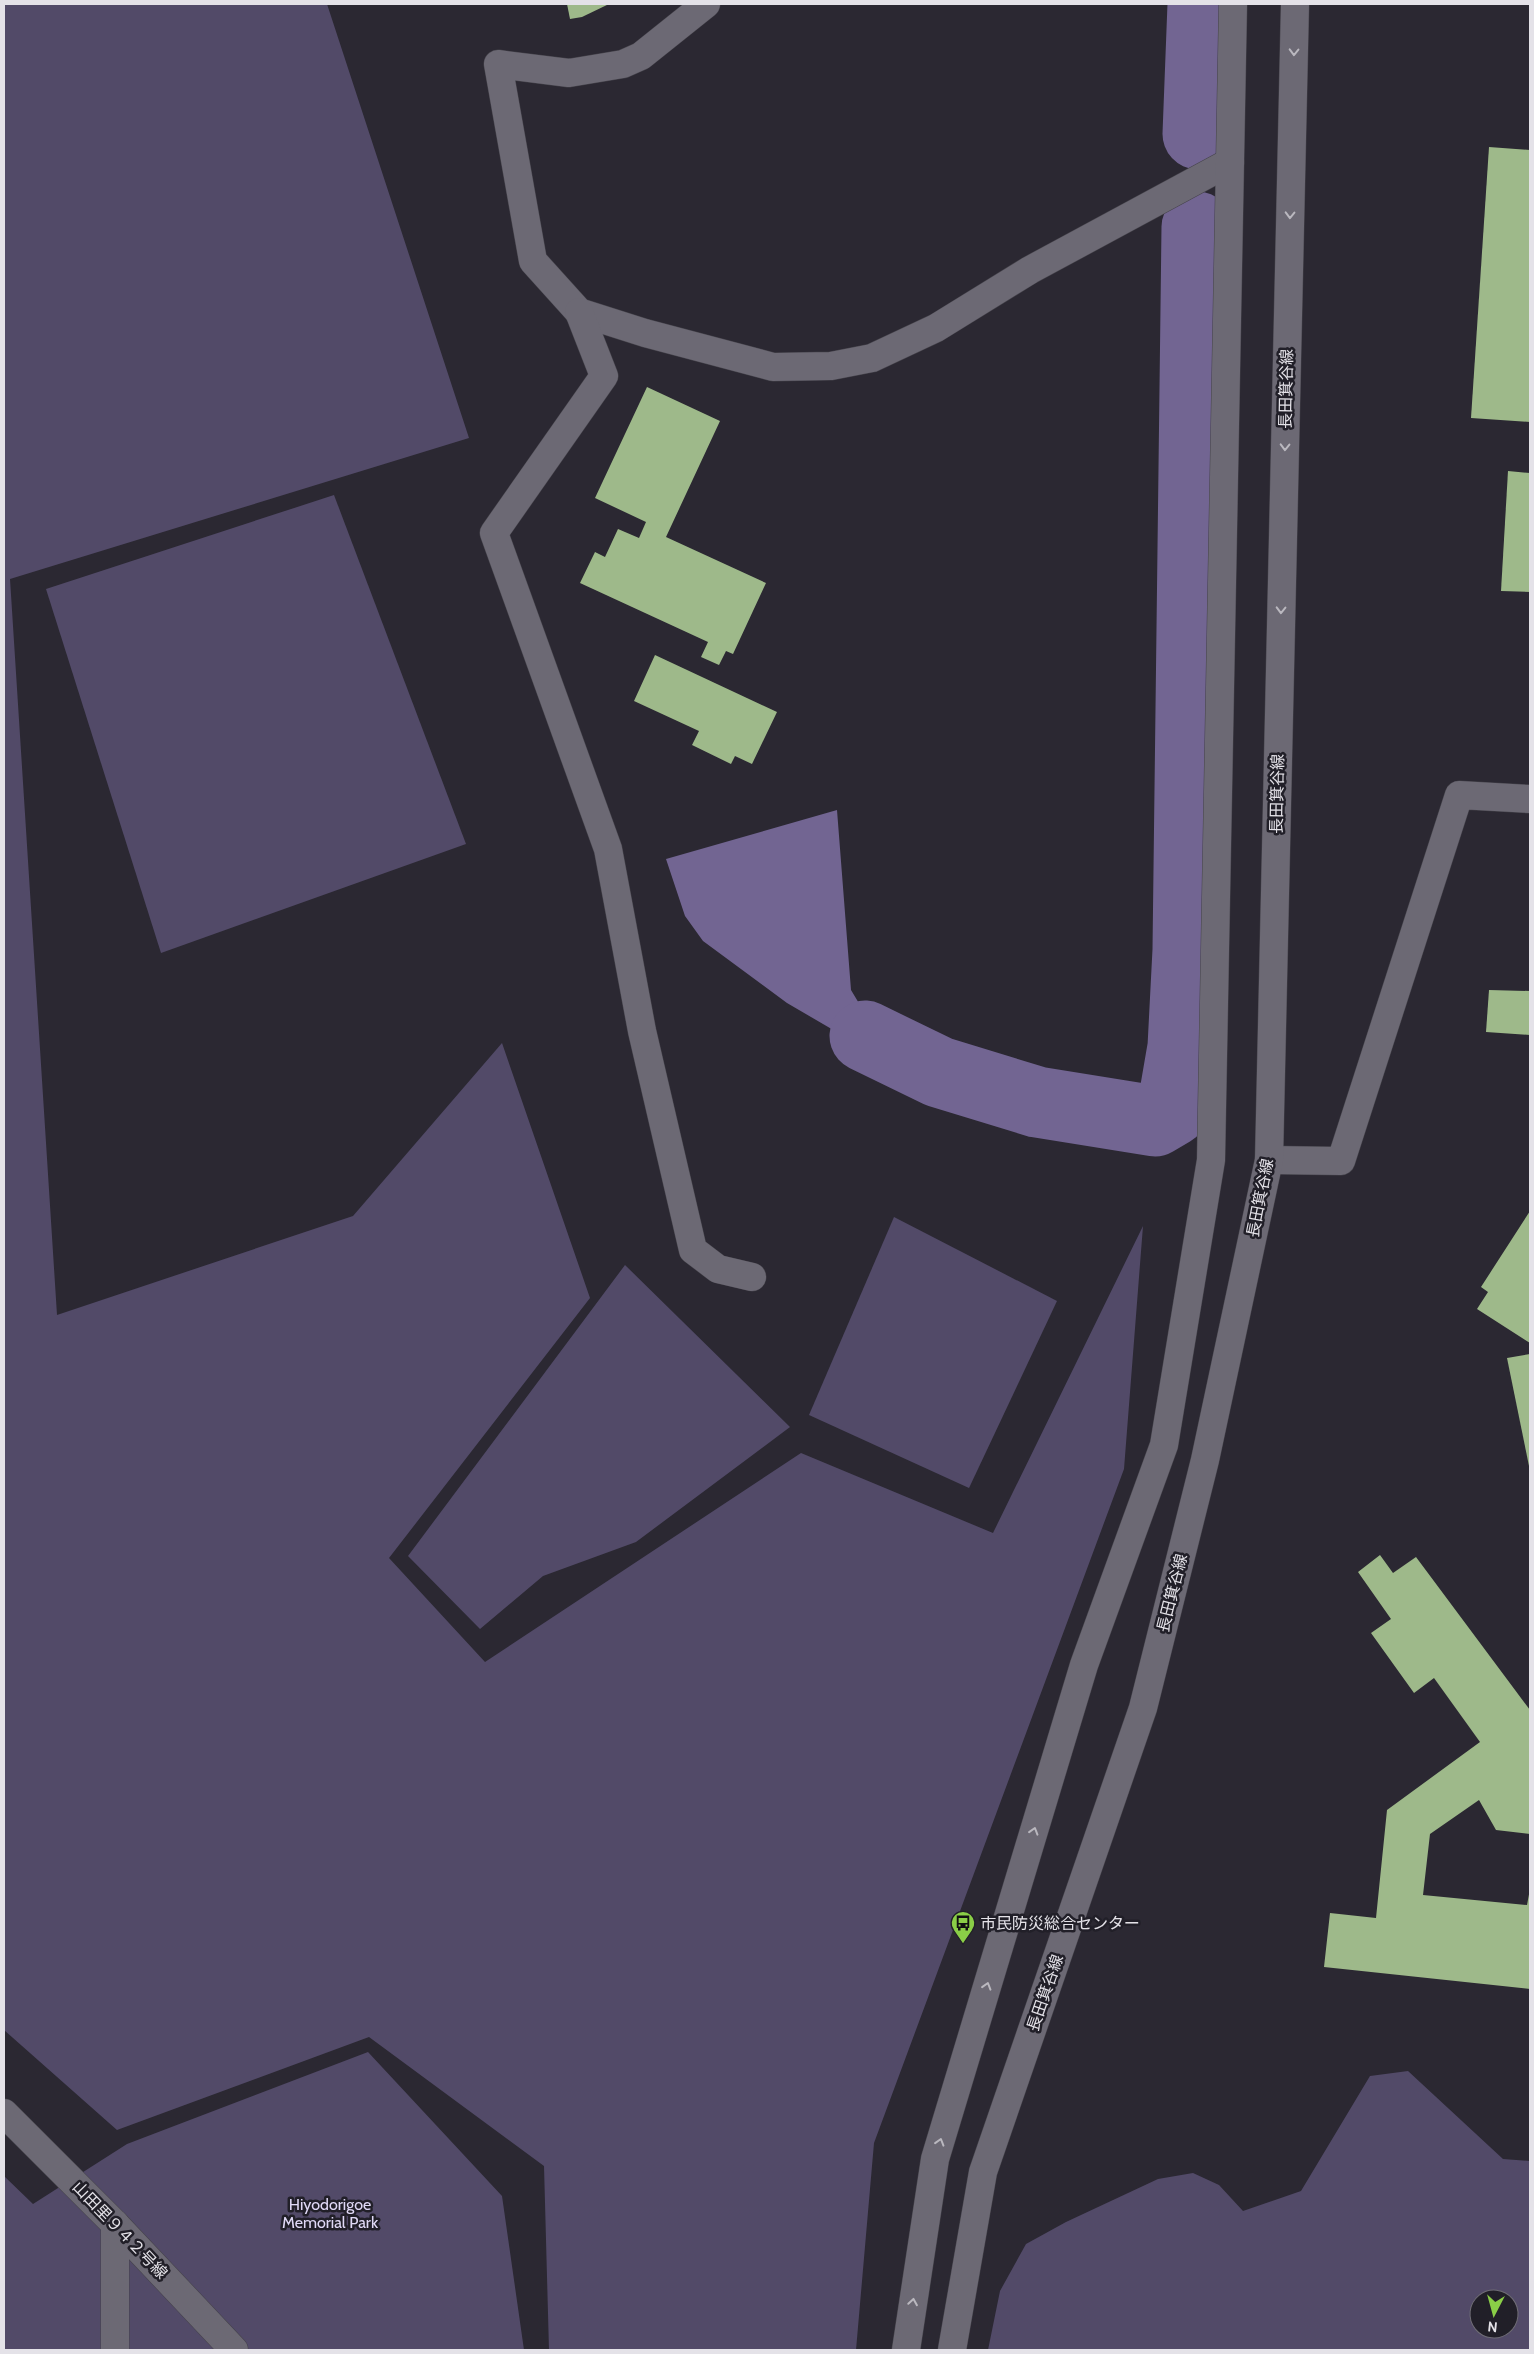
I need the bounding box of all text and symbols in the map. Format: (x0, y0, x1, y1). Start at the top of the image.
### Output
one-way arrow (1289, 49, 1299, 57)
one-way arrow (1285, 212, 1295, 219)
street label: 長田箕谷線 (1276, 349, 1296, 429)
one-way arrow (1280, 444, 1290, 452)
one-way arrow (1276, 606, 1286, 614)
street label: 長田箕谷線 (1267, 754, 1287, 834)
street label: 長田箕谷線 (1243, 1157, 1277, 1239)
street label: 長田箕谷線 (1153, 1552, 1191, 1634)
one-way arrow (1029, 1827, 1039, 1835)
bus stop icon: 市民防災総合センター (950, 1910, 976, 1944)
place label: 市民防災総合センター (980, 1914, 1140, 1933)
street label: 長田箕谷線 (1023, 1952, 1067, 2034)
one-way arrow (982, 1983, 992, 1991)
one-way arrow (935, 2138, 945, 2147)
street label: 山田里９４２号線 (69, 2177, 171, 2283)
park label: Hiyodorigoe Memorial Park (282, 2195, 379, 2232)
north arrow (1469, 2289, 1519, 2339)
one-way arrow (907, 2298, 918, 2306)
text: N (1487, 2317, 1499, 2336)

